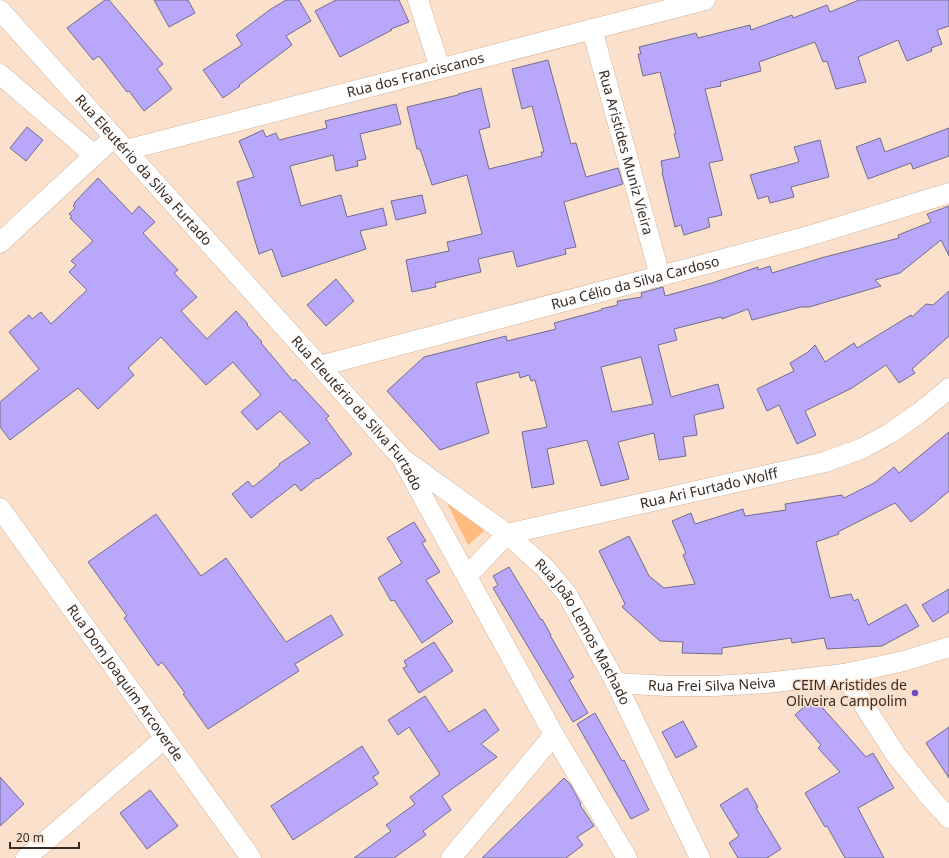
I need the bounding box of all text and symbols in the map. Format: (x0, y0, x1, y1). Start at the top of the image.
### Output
street label: Rua dos Franciscanos (345, 48, 486, 101)
street label: Rua Aristides Muniz Vieira (595, 68, 658, 237)
street label: Rua Eleutério da Silva Furtado (71, 90, 217, 249)
street label: Rua Célio da Silva Cardoso (549, 251, 721, 313)
street label: Rua Eleutério da Silva Furtado (288, 331, 428, 494)
street label: Rua Ari Furtado Wolff (638, 463, 781, 513)
street label: Rua João Lemos Machado (531, 554, 635, 708)
street label: Rua Dom Joaquim Arcoverde (63, 600, 188, 765)
street label: Rua Frei Silva Neiva (648, 672, 777, 695)
place label: CEIM Aristides de Oliveira Campolim (786, 675, 907, 710)
marker: CEIM Aristides de Oliveira Campolim (910, 688, 920, 698)
scale bar (10, 824, 79, 850)
text: 20 m (16, 829, 44, 846)

